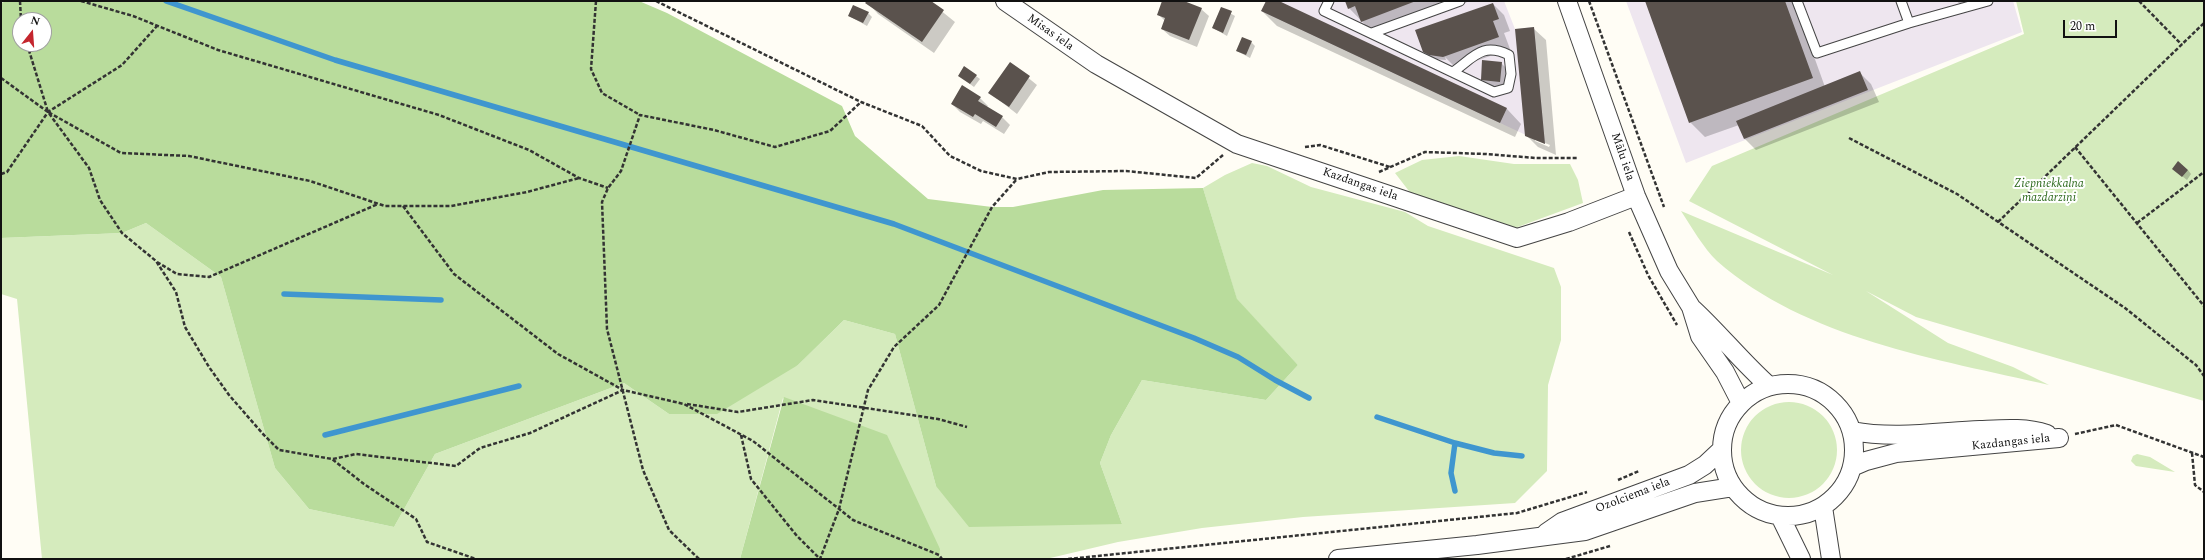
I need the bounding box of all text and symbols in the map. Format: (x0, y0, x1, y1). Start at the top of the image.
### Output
north arrow (12, 12, 52, 52)
text: N (29, 12, 42, 30)
street label: Misas iela (1024, 12, 1076, 54)
scale bar (2065, 12, 2119, 38)
text: 20 m (2070, 17, 2095, 36)
street label: Mālu iela (1607, 131, 1637, 183)
street label: Kazdangas iela (1320, 165, 1400, 205)
park label: Ziepniekkalna mazdārziņi (2014, 178, 2084, 206)
street label: Kazdangas iela (1971, 432, 2051, 454)
street label: Ozolciema iela (1594, 475, 1672, 517)

